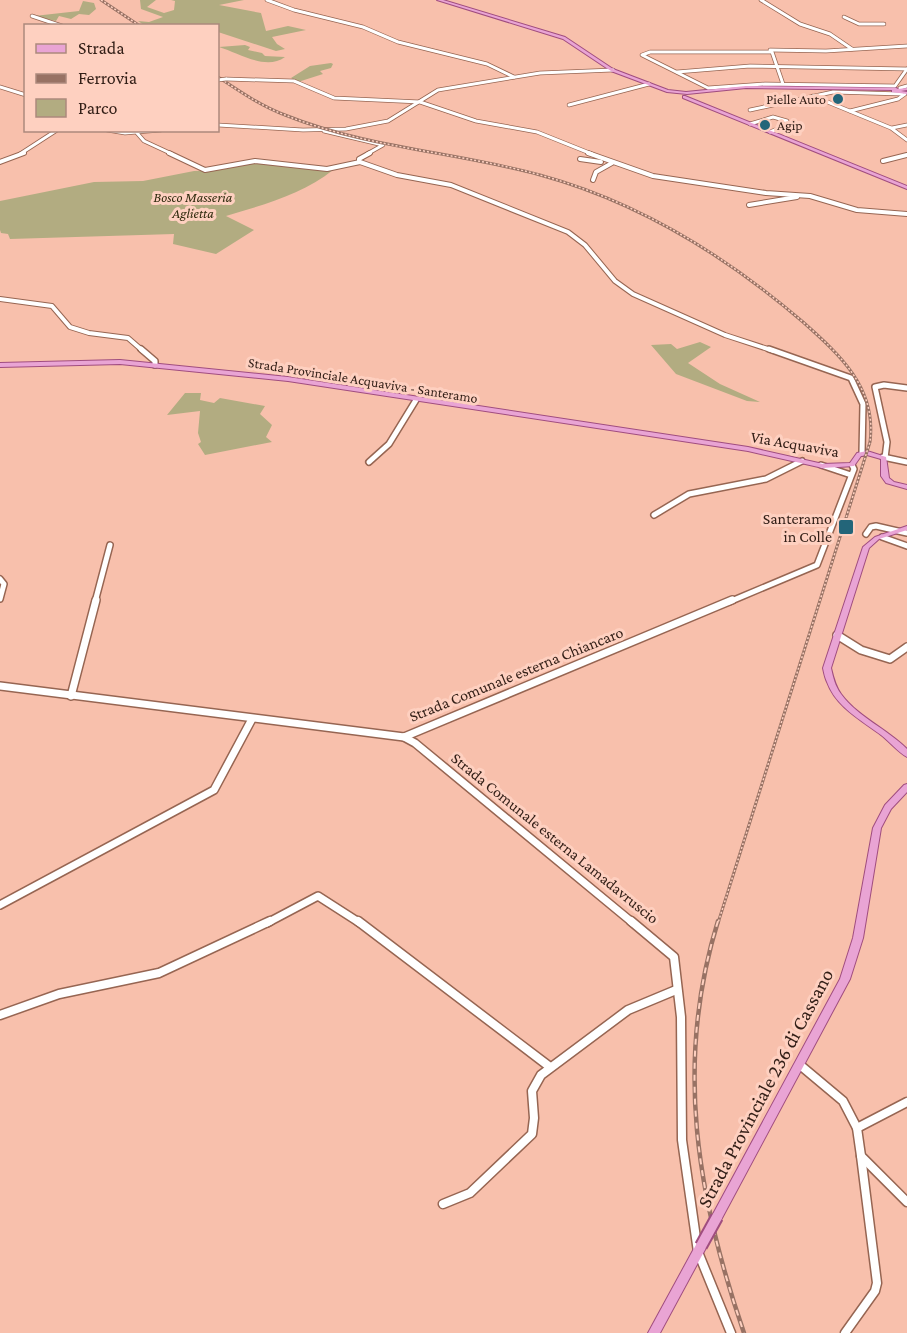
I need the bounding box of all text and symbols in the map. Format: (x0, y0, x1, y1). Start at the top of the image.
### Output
legend (24, 24, 219, 132)
text: Strada (78, 38, 125, 58)
text: Ferrovia (78, 68, 137, 88)
place label: Pielle Auto (766, 91, 826, 107)
marker: Pielle Auto (831, 92, 845, 106)
text: Parco (78, 98, 117, 118)
place label: Agip (777, 117, 803, 133)
marker: Agip (758, 118, 772, 132)
park label: Bosco Masseria Aglietta (154, 189, 233, 221)
street label: Strada Provinciale Acquaviva - Santeramo (247, 354, 479, 406)
street label: Via Acquaviva (749, 428, 841, 461)
place label: Santeramo in Colle (763, 510, 832, 545)
marker: Santeramo in Colle (837, 518, 855, 536)
street label: Strada Comunale esterna Chiancaro (407, 623, 625, 725)
street label: Strada Comunale esterna Lamadavruscio (448, 749, 662, 927)
street label: Strada Provinciale 236 di Cassano (693, 965, 837, 1211)

